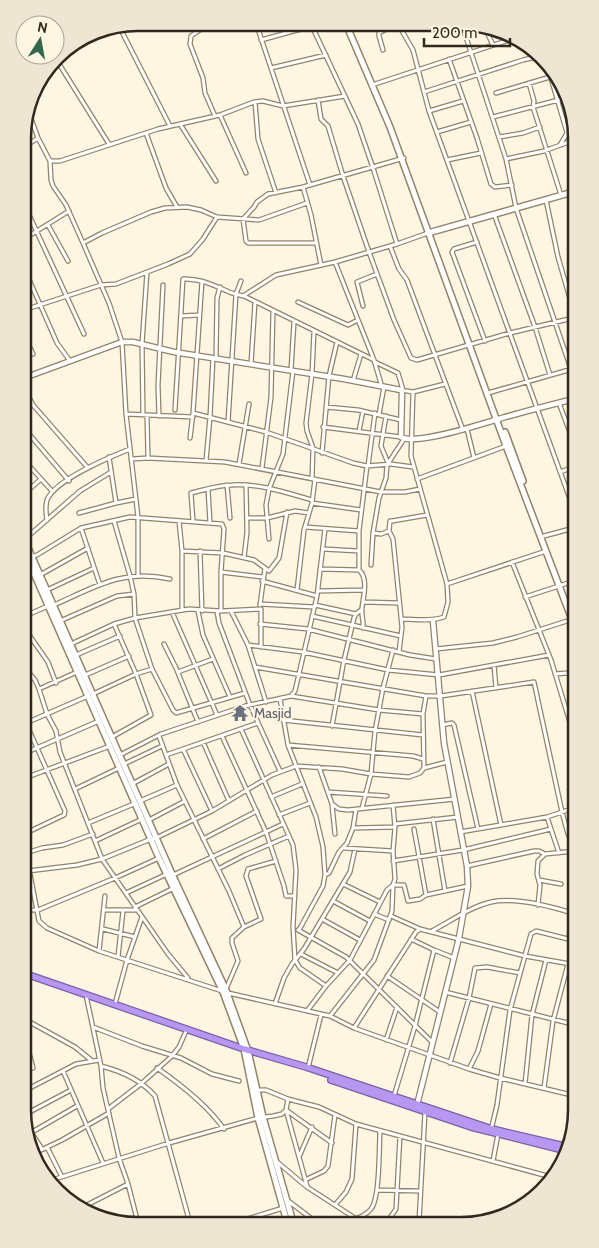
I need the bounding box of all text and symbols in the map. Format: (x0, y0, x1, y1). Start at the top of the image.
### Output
north arrow (15, 15, 65, 65)
scale bar (424, 15, 510, 47)
text: N (36, 17, 49, 37)
text: 200 m (432, 24, 477, 42)
temple icon: Masjid (230, 703, 250, 723)
place label: Masjid (254, 704, 292, 722)

